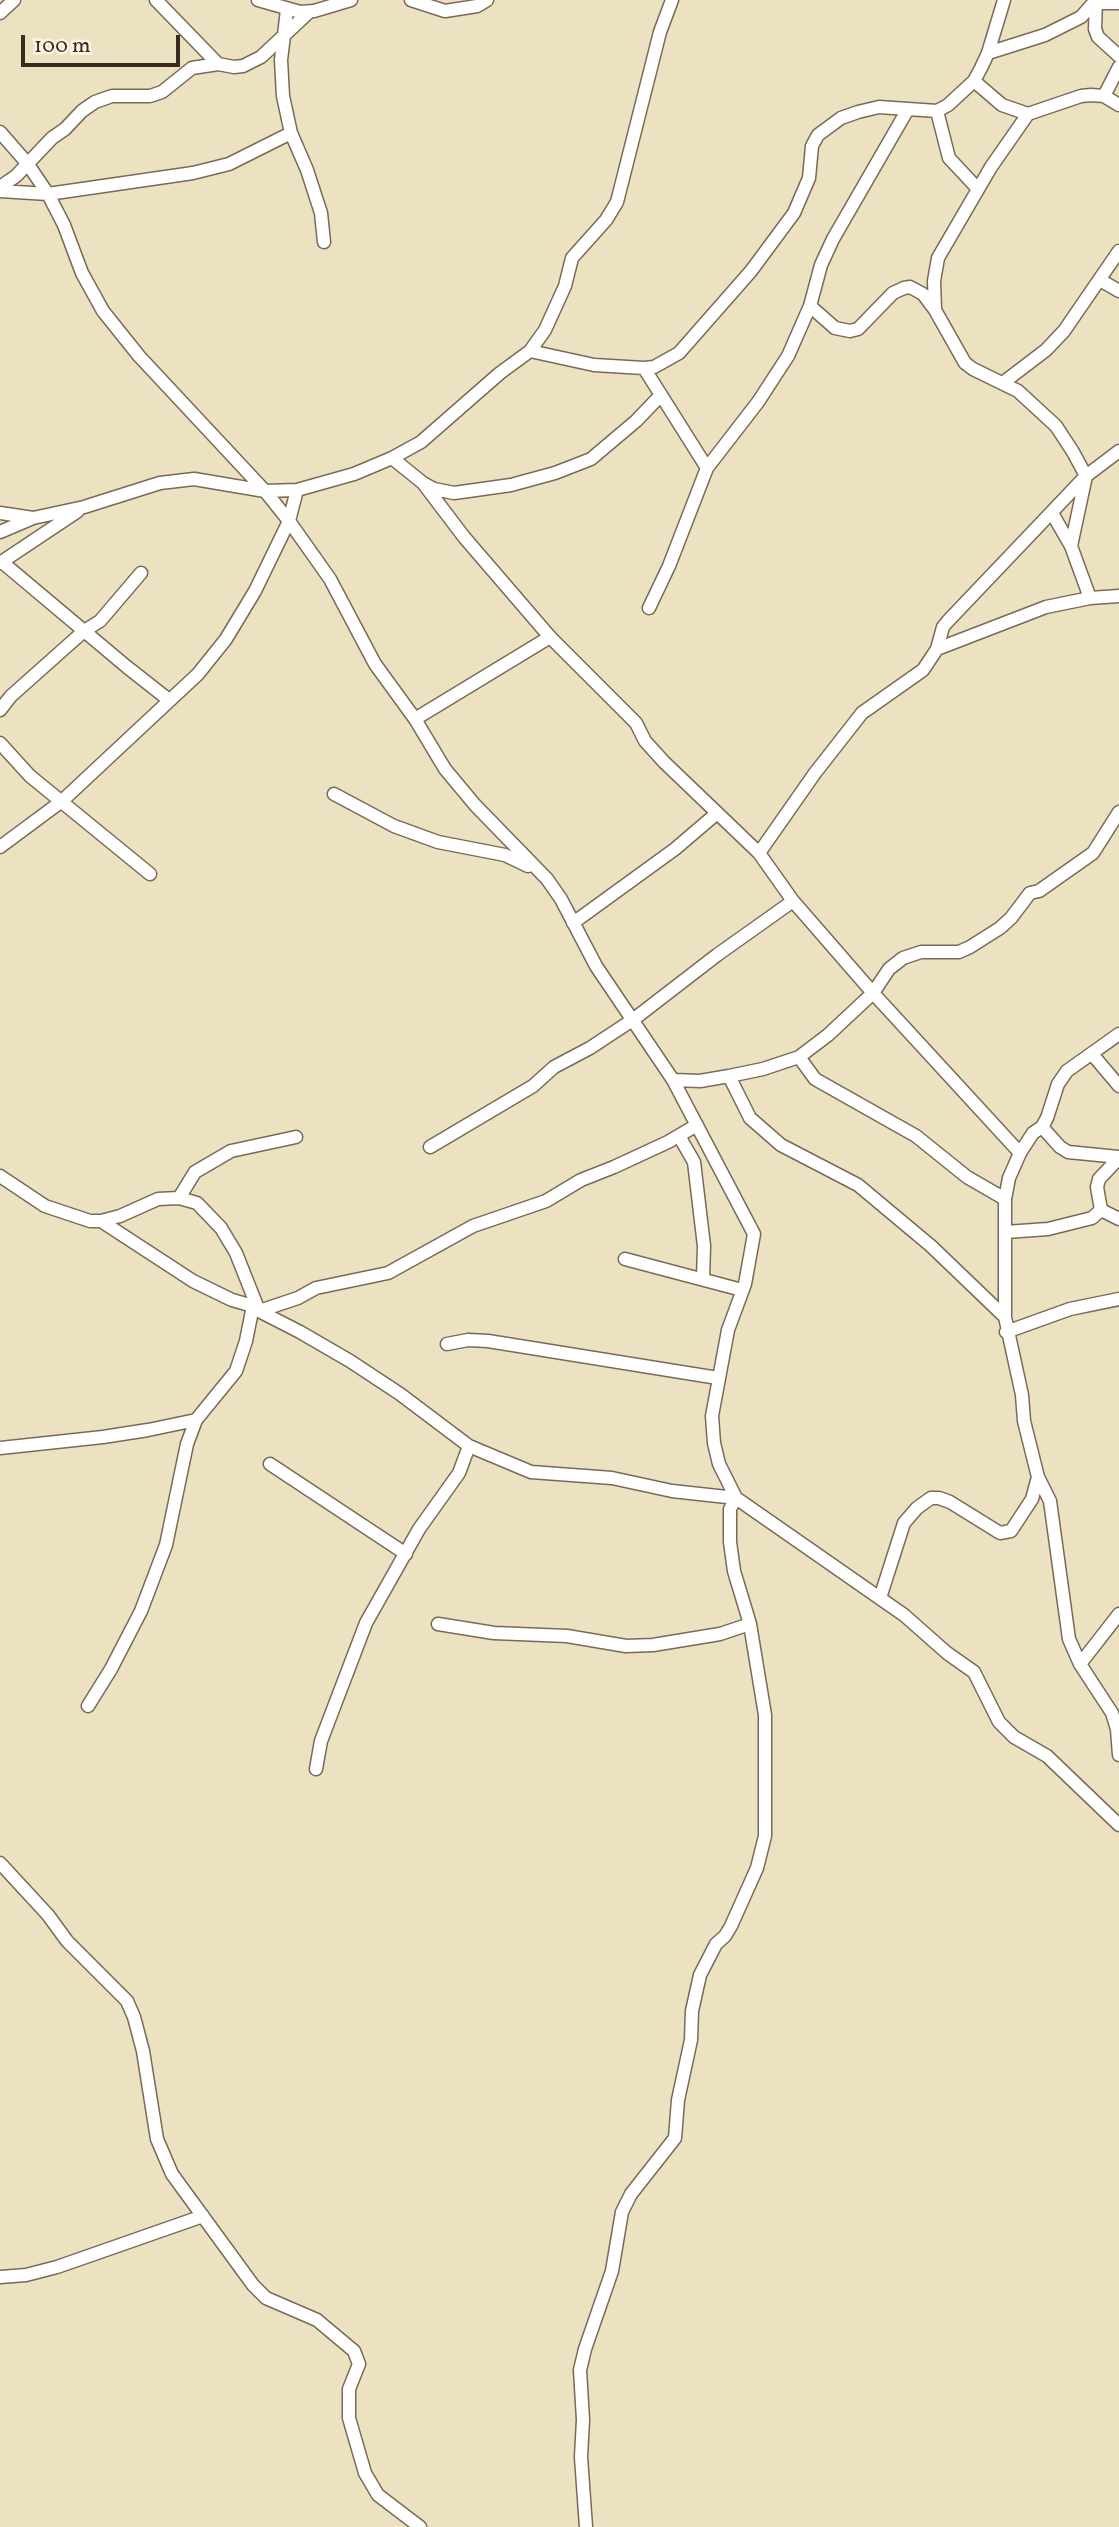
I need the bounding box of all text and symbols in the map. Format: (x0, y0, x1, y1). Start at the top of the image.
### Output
scale bar (24, 21, 184, 65)
text: 100 m (34, 32, 91, 61)

